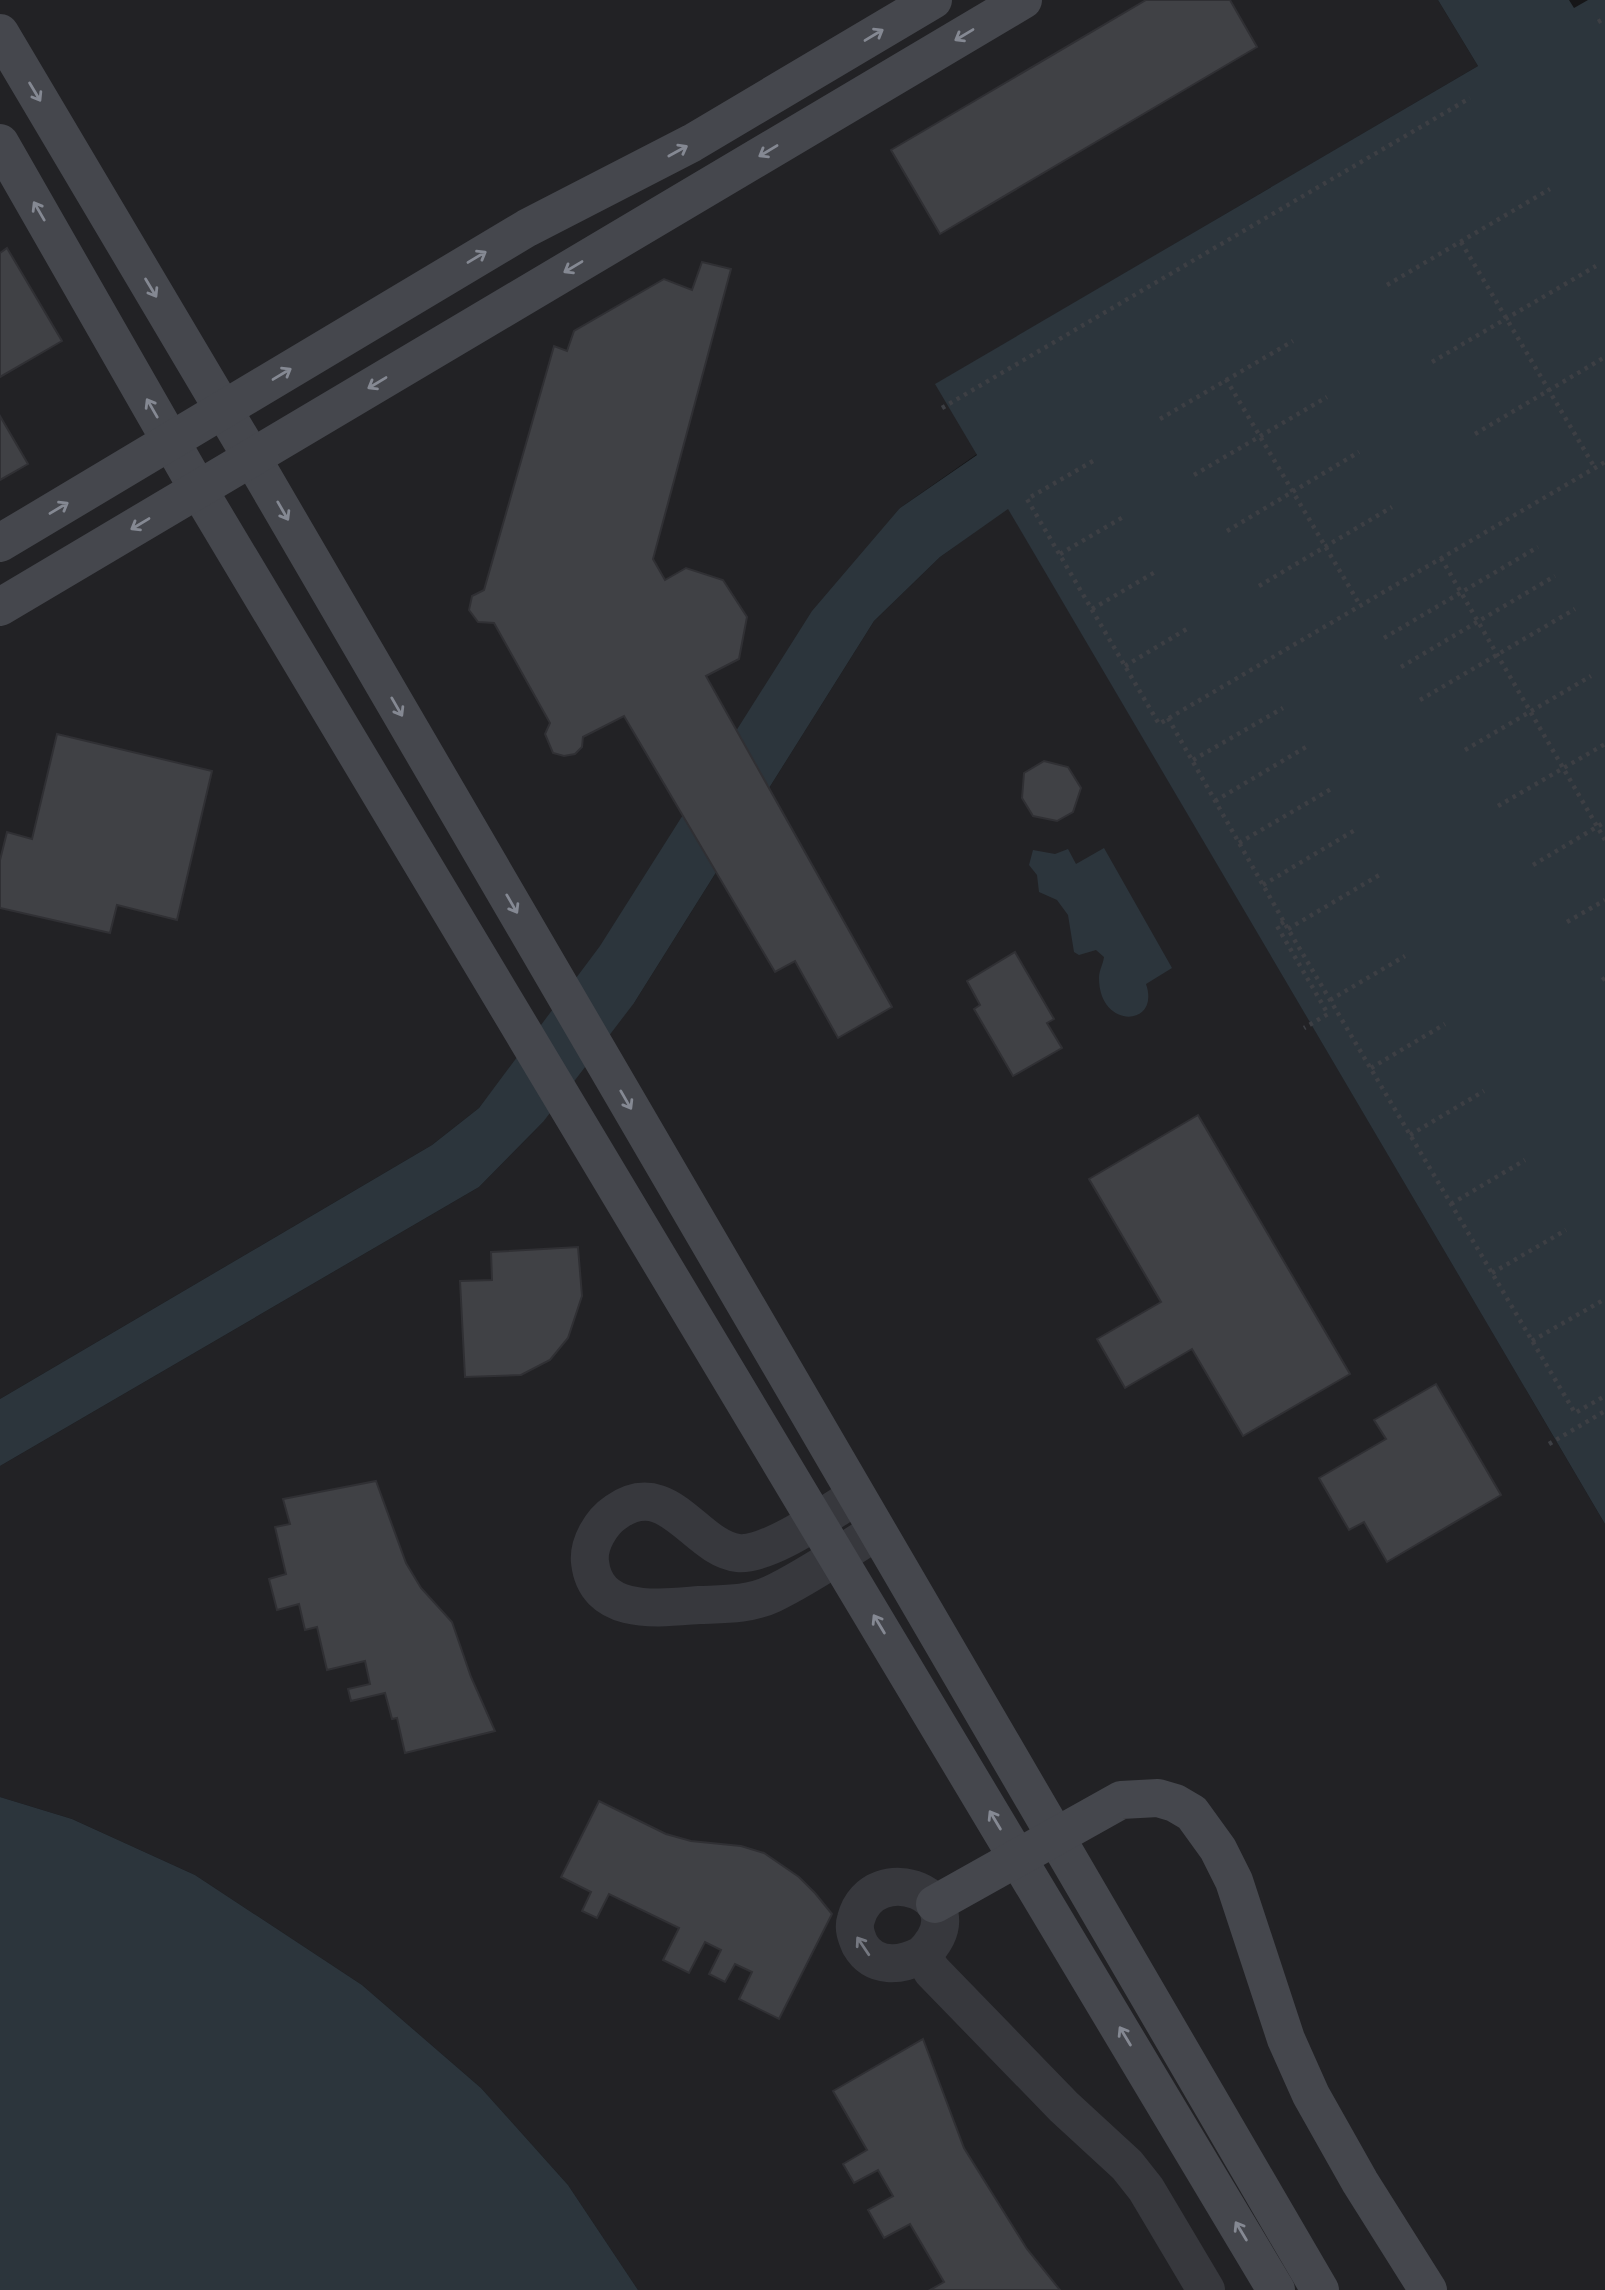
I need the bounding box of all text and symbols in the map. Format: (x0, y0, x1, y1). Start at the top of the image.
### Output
one-way arrow (863, 28, 883, 42)
one-way arrow (954, 28, 974, 42)
one-way arrow (28, 82, 42, 102)
one-way arrow (667, 143, 687, 157)
one-way arrow (759, 144, 779, 158)
one-way arrow (32, 202, 46, 222)
one-way arrow (466, 250, 486, 264)
one-way arrow (563, 260, 583, 274)
one-way arrow (144, 277, 158, 297)
one-way arrow (271, 367, 291, 381)
one-way arrow (368, 377, 388, 391)
one-way arrow (145, 399, 159, 419)
one-way arrow (48, 500, 68, 514)
one-way arrow (276, 500, 290, 520)
one-way arrow (130, 518, 150, 532)
one-way arrow (390, 697, 404, 717)
one-way arrow (505, 893, 519, 913)
one-way arrow (619, 1090, 633, 1110)
one-way arrow (871, 1615, 885, 1635)
one-way arrow (988, 1810, 1002, 1830)
one-way arrow (855, 1937, 870, 1956)
one-way arrow (1117, 2027, 1131, 2047)
one-way arrow (1234, 2222, 1248, 2242)

